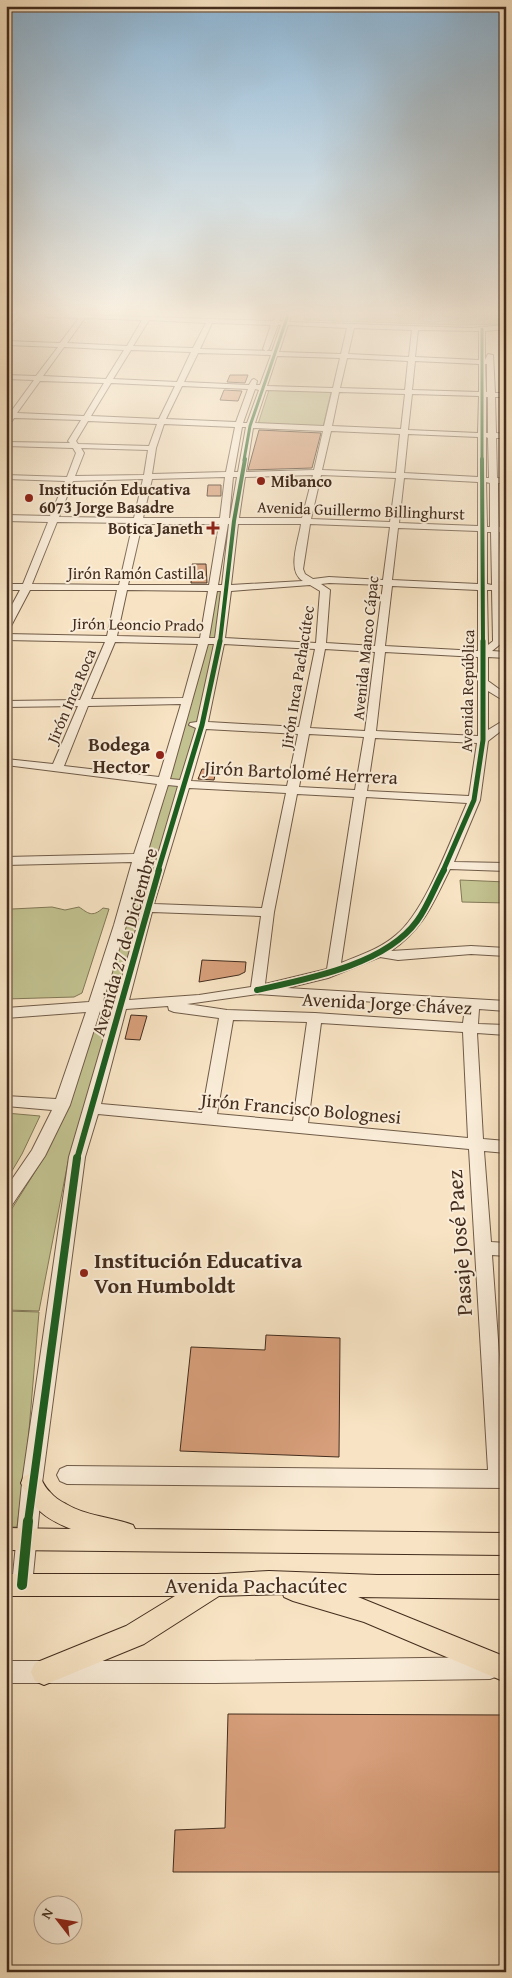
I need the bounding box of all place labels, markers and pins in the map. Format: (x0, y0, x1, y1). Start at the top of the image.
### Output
place label: Mibanco (271, 469, 333, 493)
marker: Mibanco (255, 475, 267, 487)
place label: Institución Educativa 6073 Jorge Basadre (39, 477, 191, 519)
marker: Institución Educativa 6073 Jorge Basadre (23, 492, 35, 504)
place label: Botica Janeth (108, 516, 204, 540)
marker: Botica Janeth (207, 522, 219, 534)
place label: Bodega Hector (88, 730, 150, 780)
marker: Bodega Hector (154, 749, 166, 761)
place label: Institución Educativa Von Humboldt (94, 1244, 303, 1301)
marker: Institución Educativa Von Humboldt (78, 1267, 90, 1279)

